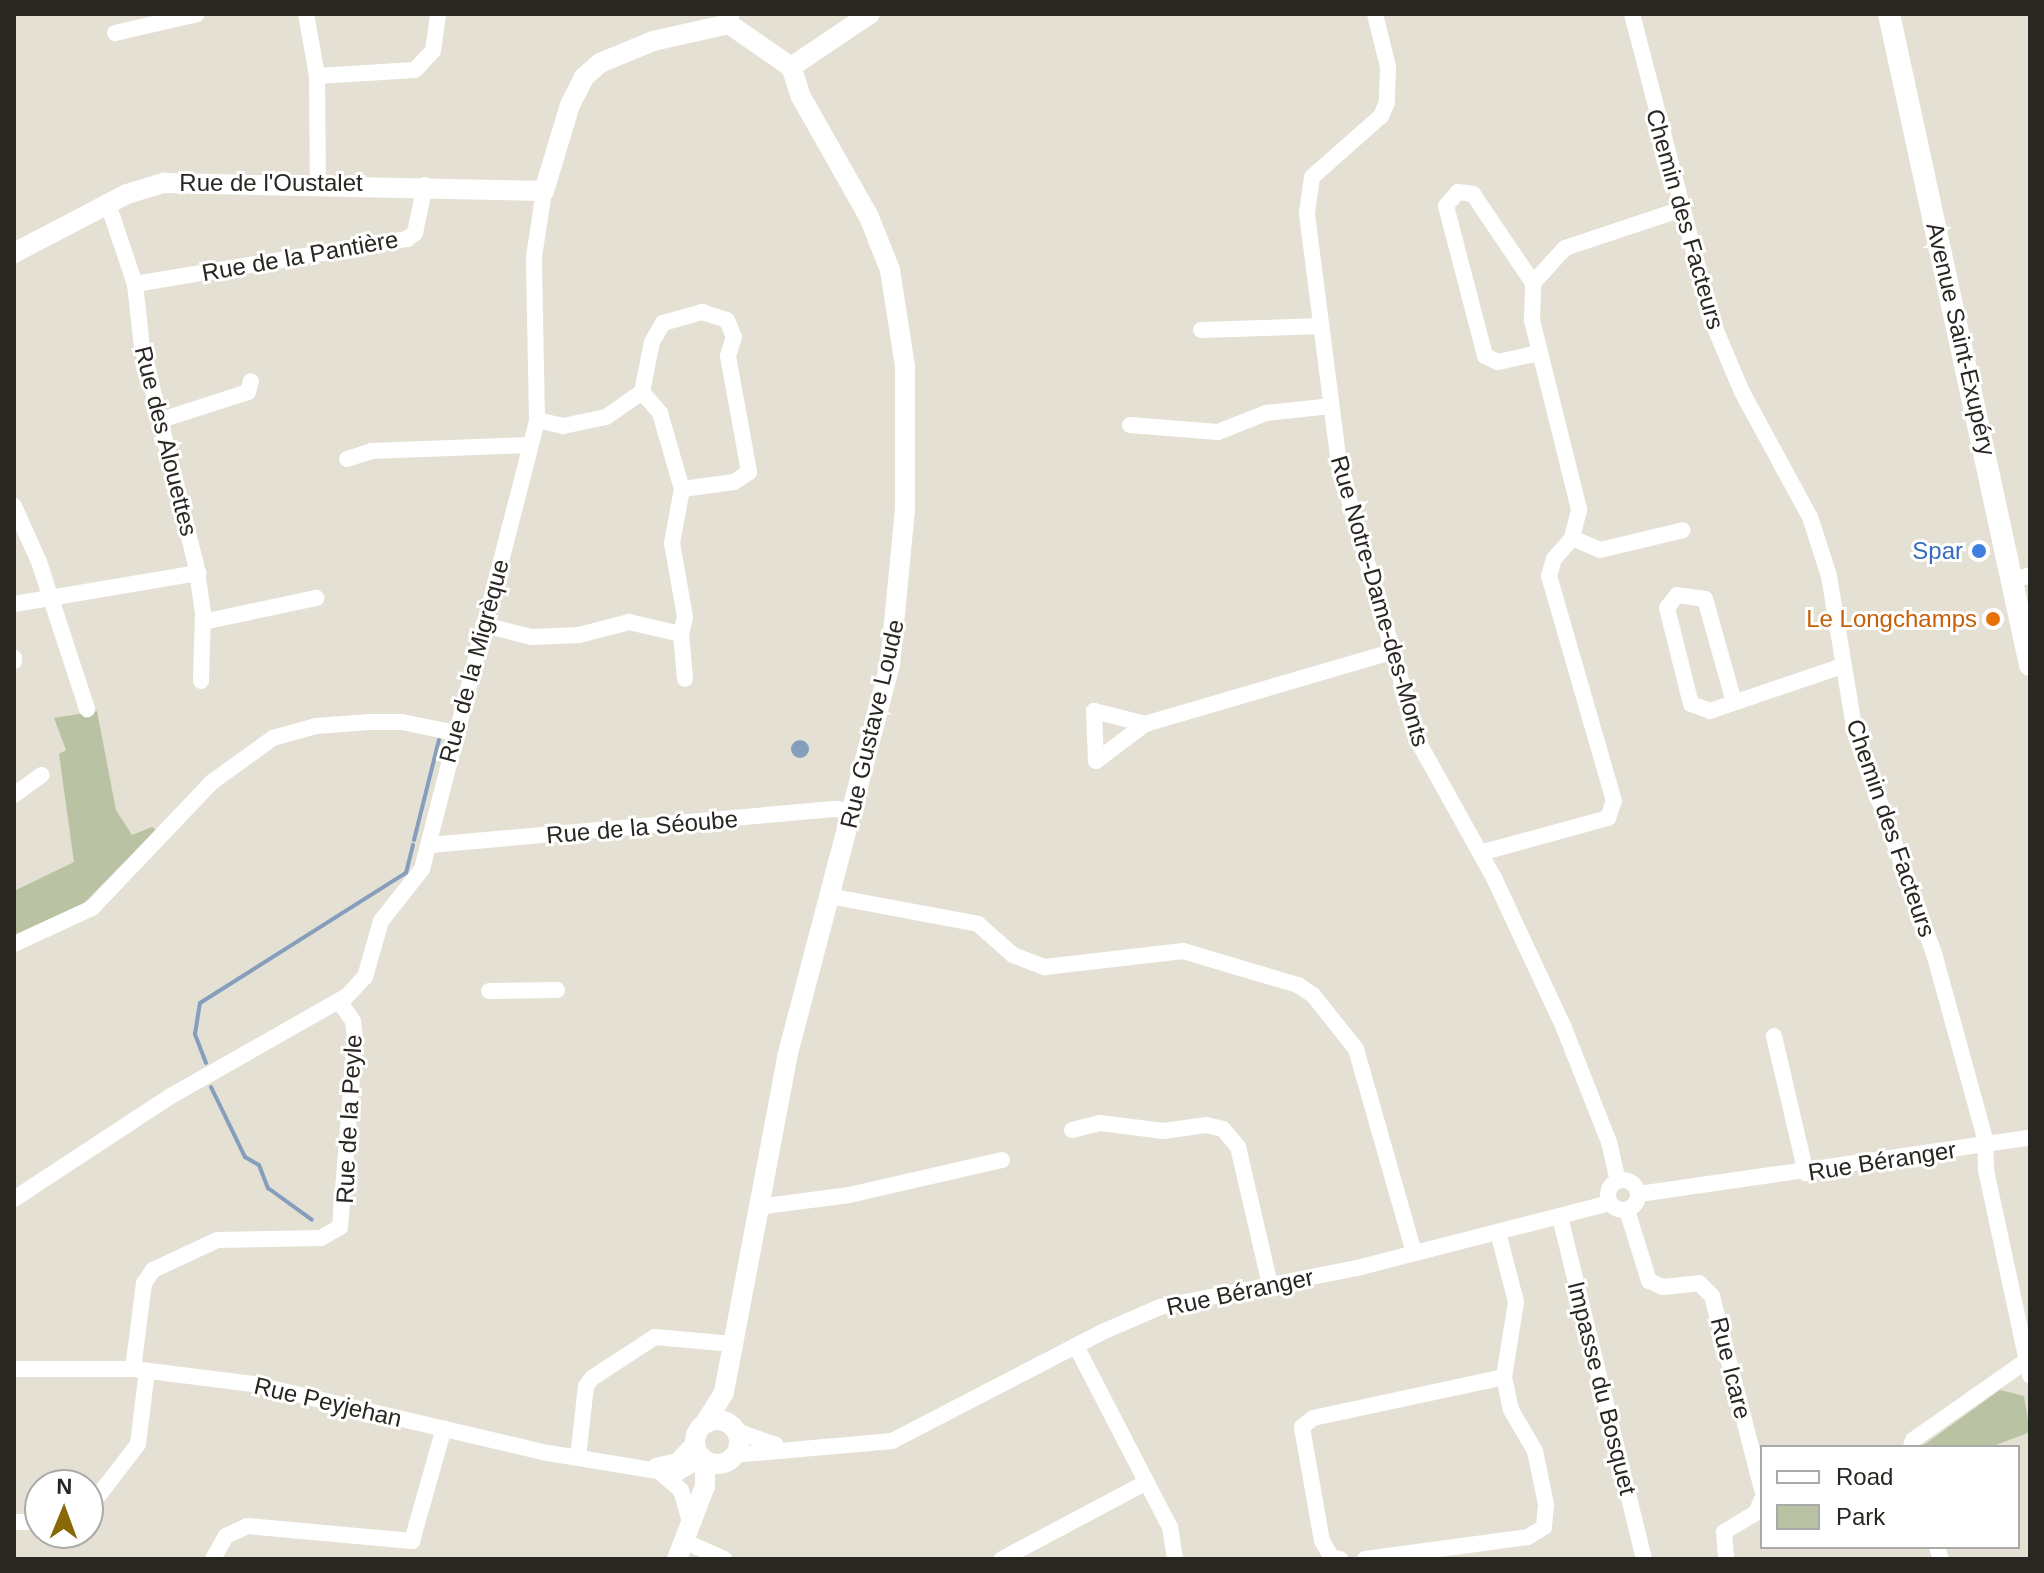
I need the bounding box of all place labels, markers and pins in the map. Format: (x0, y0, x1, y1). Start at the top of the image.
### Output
place label: Spar (1912, 537, 1963, 565)
marker: Spar (1970, 542, 1988, 560)
place label: Le Longchamps (1806, 605, 1977, 633)
marker: Le Longchamps (1984, 610, 2002, 628)

